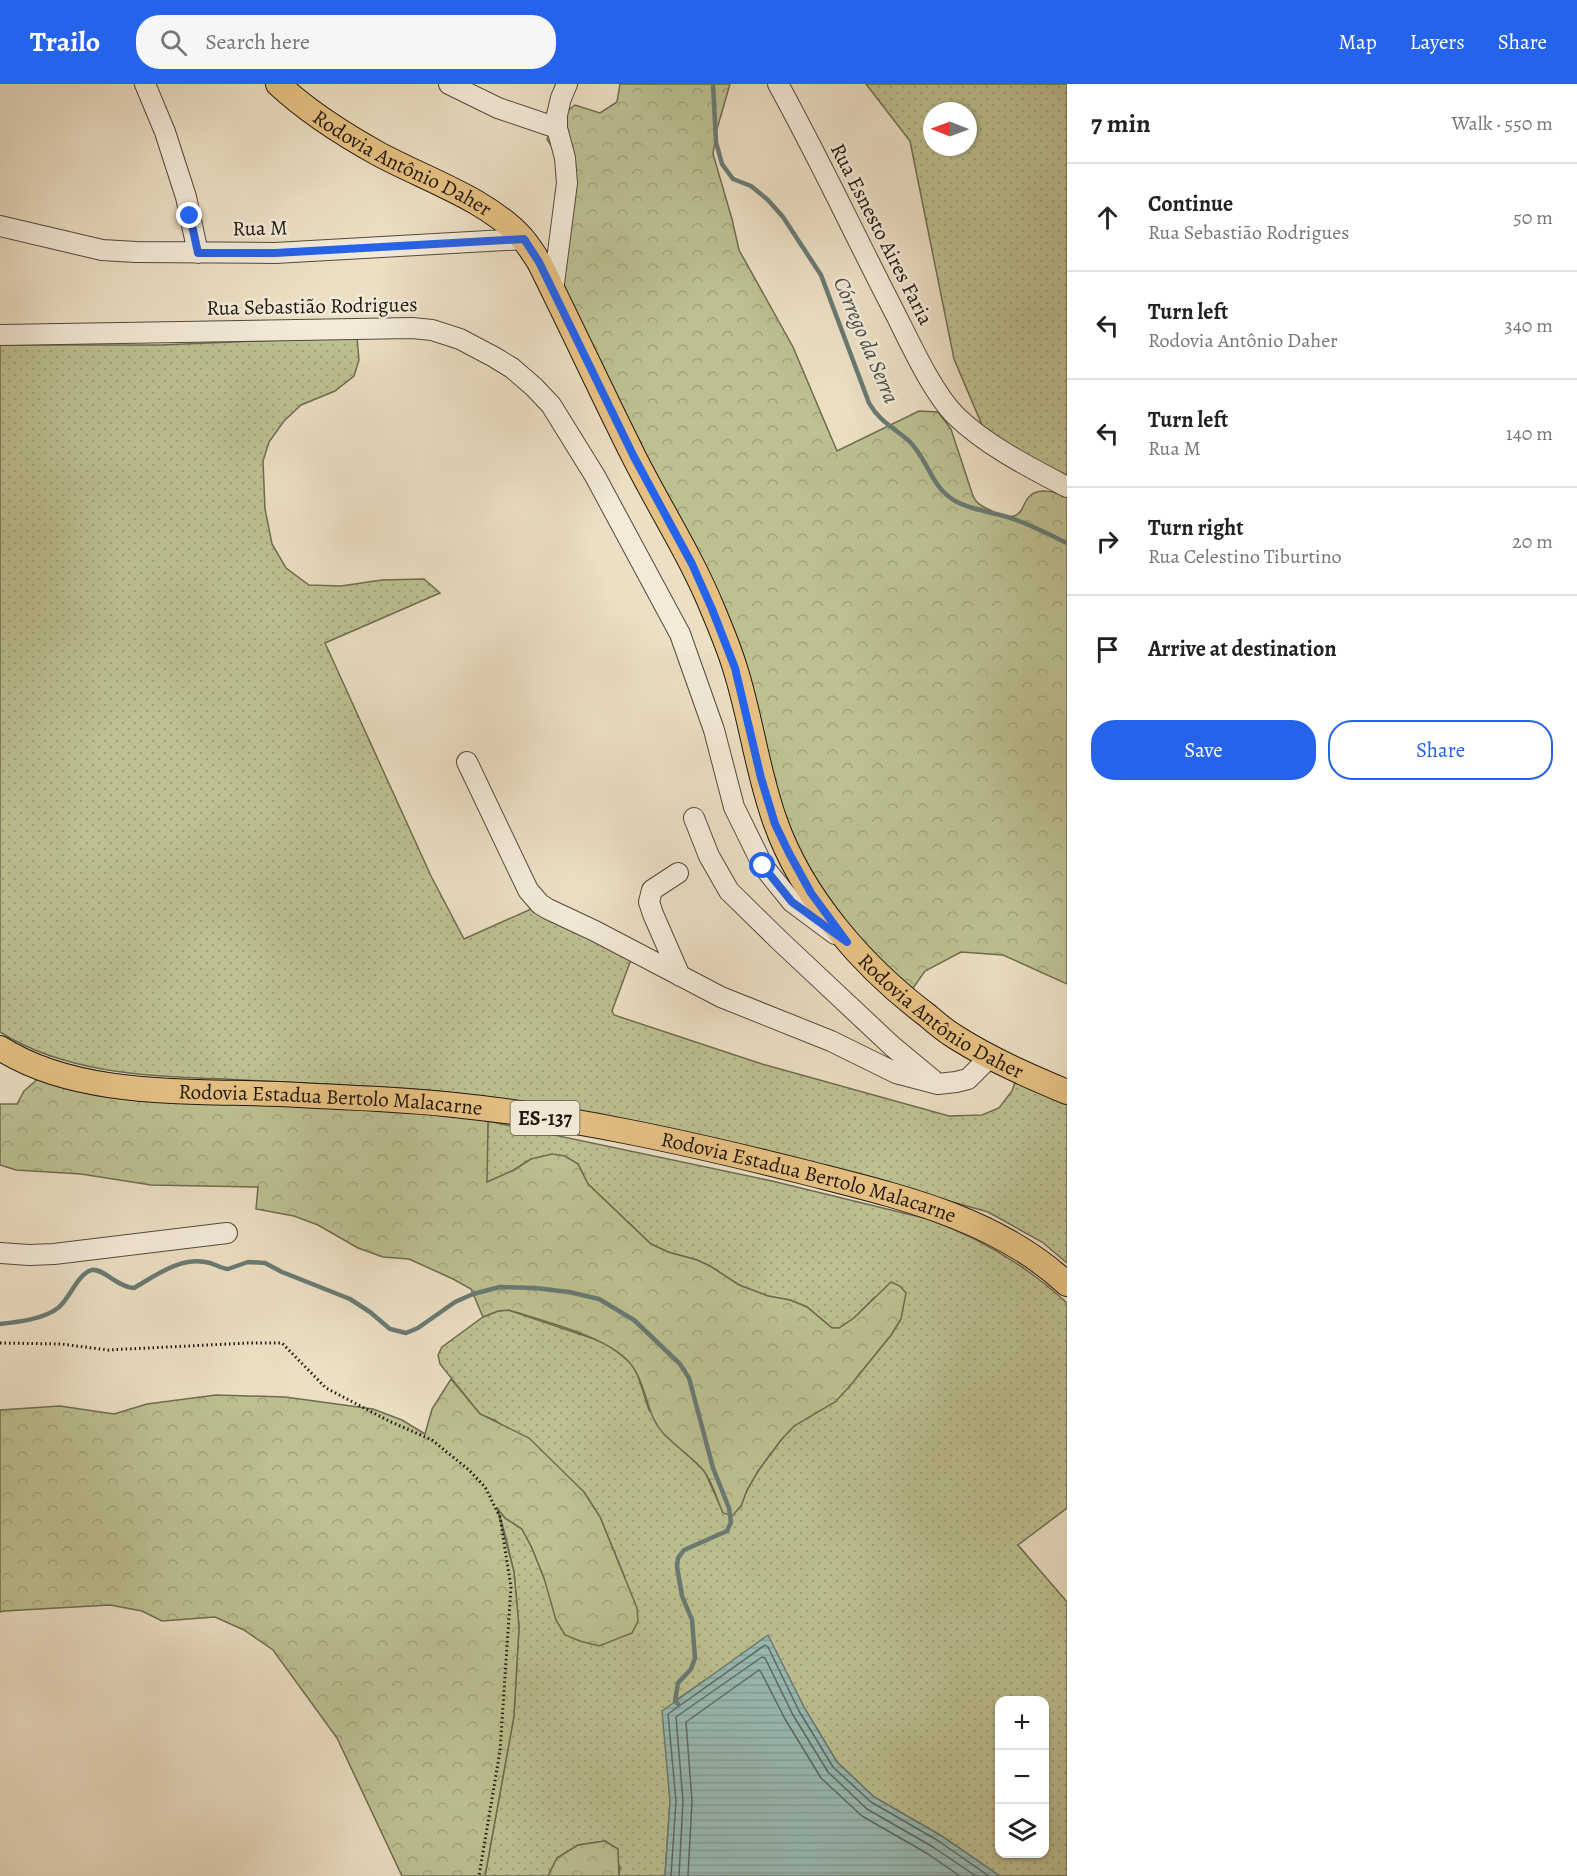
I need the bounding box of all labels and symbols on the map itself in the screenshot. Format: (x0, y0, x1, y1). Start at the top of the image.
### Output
north arrow (923, 102, 977, 156)
street label: Rodovia Antônio Daher (307, 103, 497, 223)
street label: Rua Esnesto Aires Faria (824, 138, 940, 330)
route end (176, 202, 202, 228)
street label: Rua M (232, 214, 288, 242)
water label: Córrego da Serra (826, 272, 906, 408)
street label: Rua Sebastião Rodrigues (206, 290, 418, 322)
route start (749, 852, 775, 878)
street label: Rodovia Antônio Daher (852, 947, 1028, 1085)
street label: Rodovia Estadua Bertolo Malacarne (178, 1077, 484, 1122)
road number: ES-137 (510, 1101, 580, 1135)
street label: Rodovia Estadua Bertolo Malacarne (658, 1125, 960, 1229)

